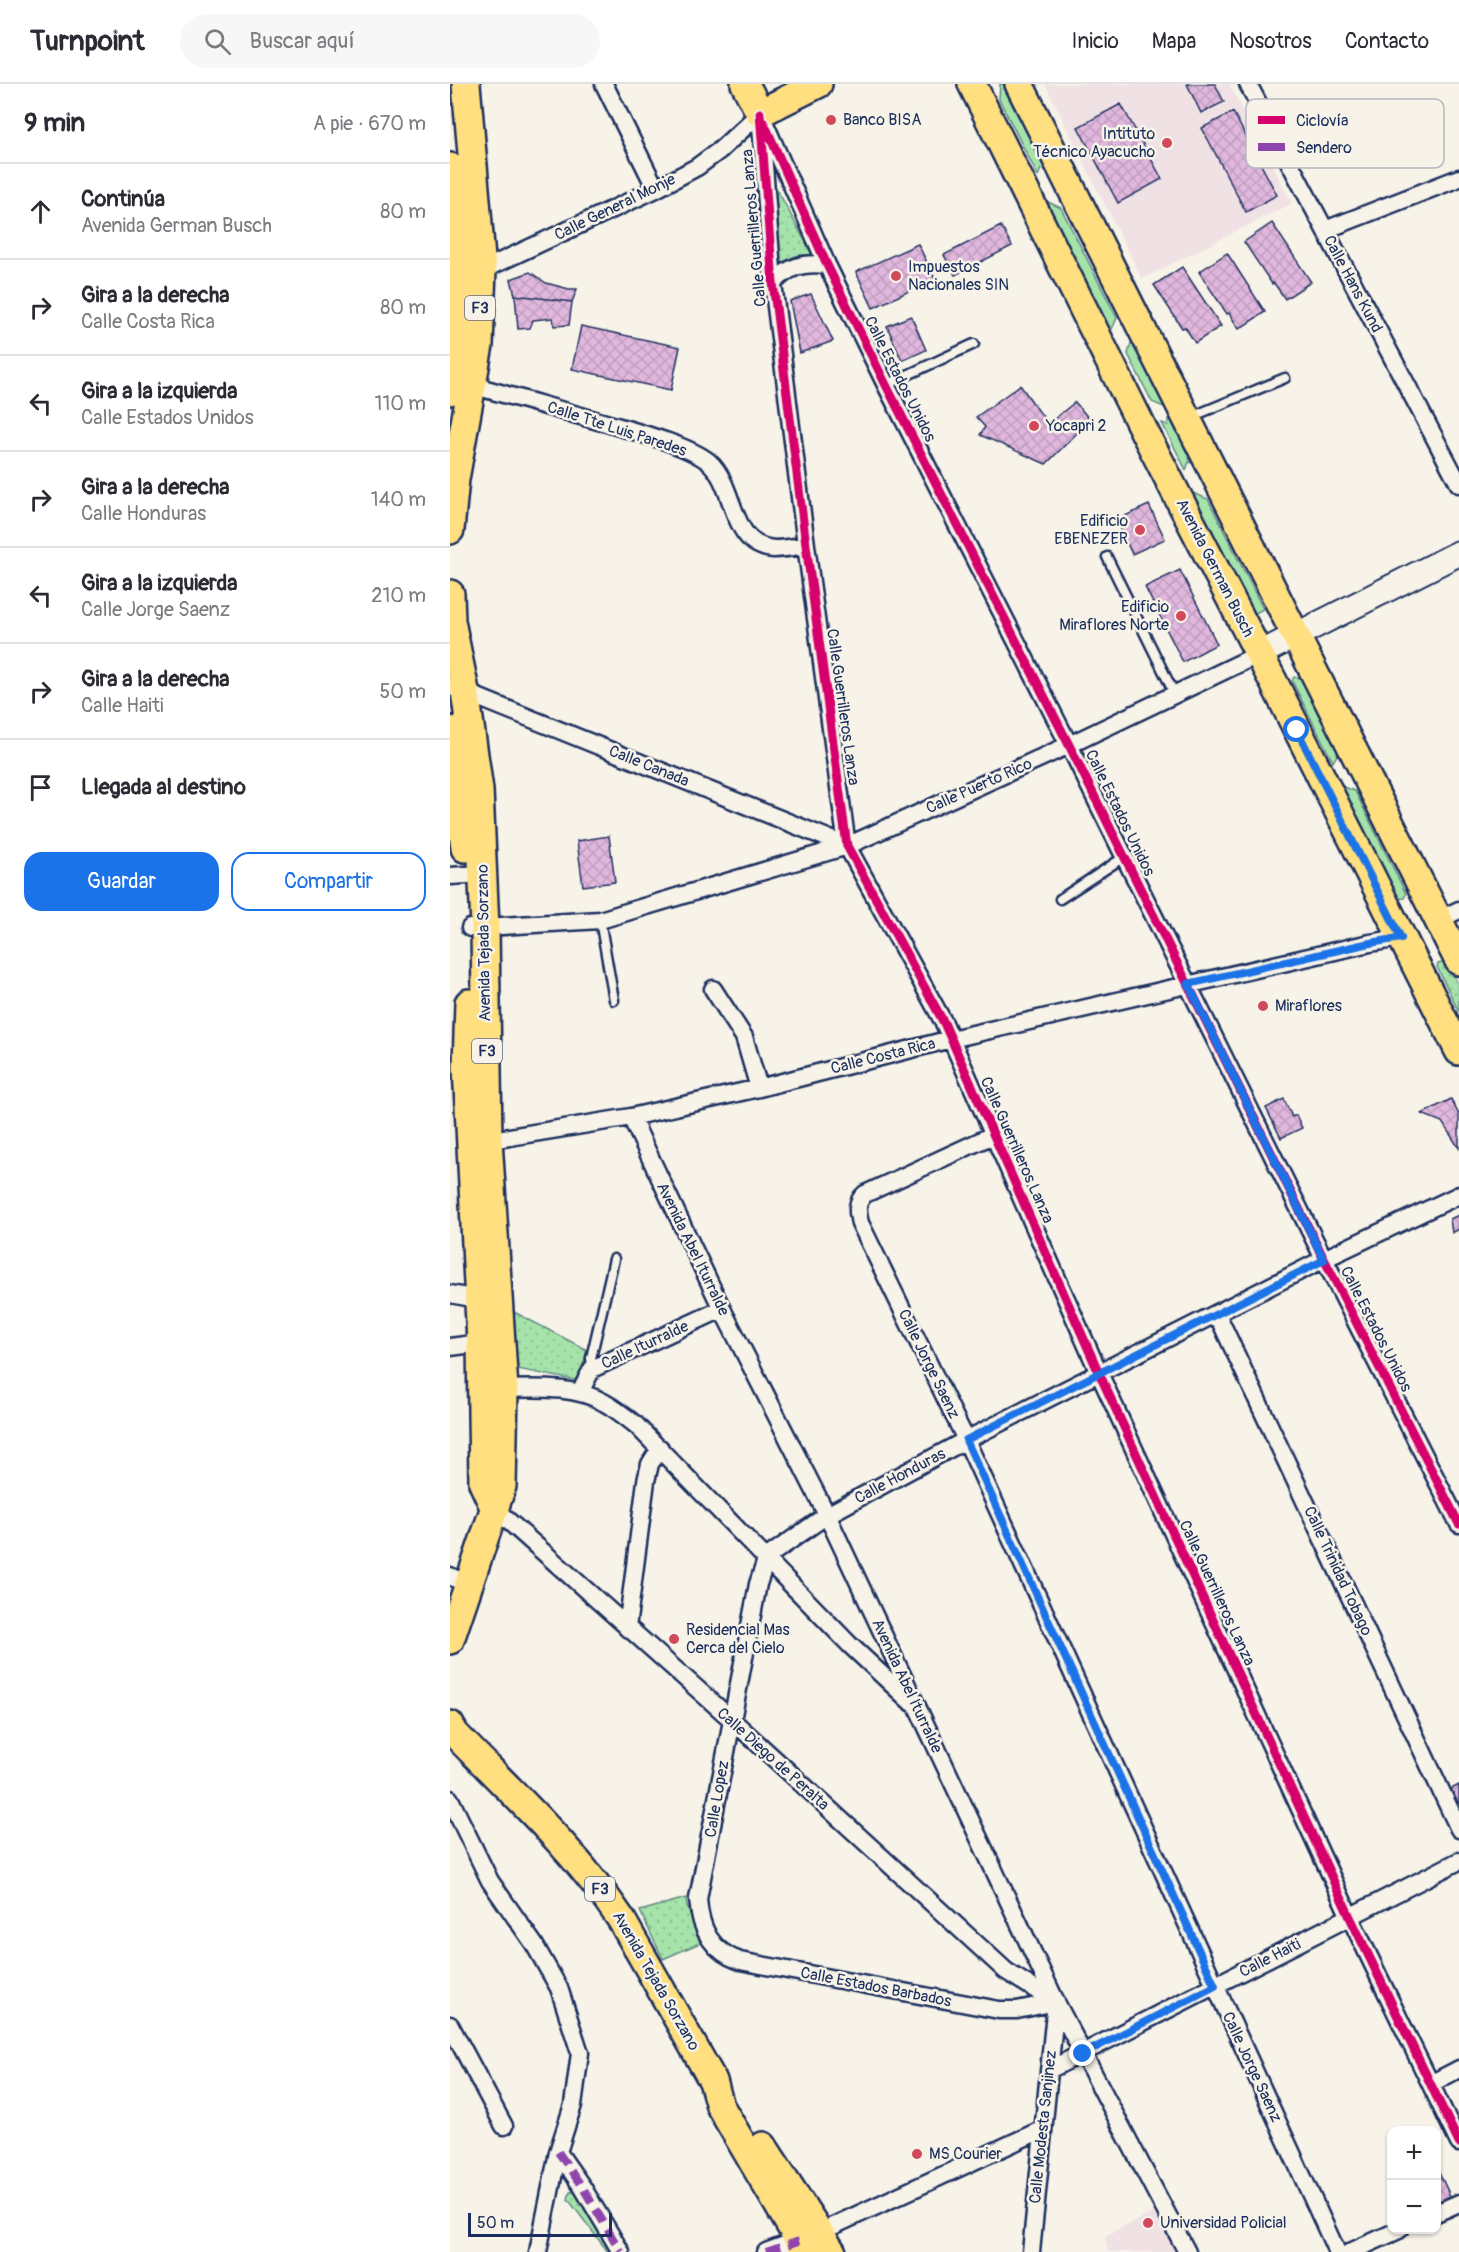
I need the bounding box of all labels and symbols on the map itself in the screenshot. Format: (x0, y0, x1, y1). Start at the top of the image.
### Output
legend (1246, 99, 1444, 168)
place label: Banco BISA (843, 110, 922, 130)
text: Ciclovía (1296, 111, 1348, 131)
marker: Banco BISA (824, 113, 838, 127)
place label: Intituto Técnico Ayacucho (1033, 124, 1155, 162)
marker: Intituto Técnico Ayacucho (1160, 136, 1174, 150)
text: Sendero (1296, 138, 1352, 158)
street label: Calle Guerrilleros Lanza (737, 148, 771, 308)
street label: Calle General Monje (551, 169, 679, 245)
street label: Calle Hans Kund (1319, 232, 1387, 336)
place label: Impuestos Nacionales SIN (908, 257, 1009, 295)
marker: Impuestos Nacionales SIN (889, 269, 903, 283)
road number: F3 (465, 296, 495, 320)
street label: Calle Estados Unidos (860, 313, 940, 445)
street label: Calle Tte Luis Paredes (545, 397, 689, 461)
place label: Yocapri 2 (1045, 416, 1107, 436)
marker: Yocapri 2 (1027, 419, 1041, 433)
street label: Avenida German Busch (1171, 495, 1259, 641)
place label: Edificio EBENEZER (1054, 511, 1128, 549)
marker: Edificio EBENEZER (1133, 523, 1147, 537)
place label: Edificio Miraflores Norte (1059, 597, 1169, 635)
marker: Edificio Miraflores Norte (1174, 609, 1188, 623)
street label: Calle Guerrilleros Lanza (822, 627, 864, 787)
route start (1283, 716, 1309, 742)
street label: Calle Canada (606, 741, 692, 791)
street label: Calle Estados Unidos (1081, 747, 1159, 879)
street label: Calle Puerto Rico (923, 753, 1036, 818)
street label: Avenida Tejada Sorzano (473, 864, 495, 1022)
place label: Miraflores (1275, 996, 1342, 1016)
marker: Miraflores (1256, 999, 1270, 1013)
street label: Calle Costa Rica (829, 1033, 937, 1079)
road number: F3 (472, 1039, 502, 1063)
street label: Calle Guerrilleros Lanza (976, 1074, 1058, 1226)
street label: Avenida Abel Iturralde (652, 1179, 734, 1319)
street label: Calle Estados Unidos (1336, 1263, 1416, 1395)
street label: Calle Jorge Saenz (894, 1306, 964, 1422)
street label: Calle Iturralde (598, 1316, 692, 1374)
street label: Calle Honduras (851, 1444, 949, 1508)
street label: Calle Trinidad Tobago (1299, 1503, 1377, 1639)
street label: Calle Guerrilleros Lanza (1175, 1517, 1259, 1669)
street label: Avenida Abel Iturralde (867, 1616, 947, 1756)
place label: Residencial Mas Cerca del Cielo (686, 1620, 790, 1658)
marker: Residencial Mas Cerca del Cielo (667, 1632, 681, 1646)
street label: Calle Diego de Peralta (713, 1703, 833, 1815)
street label: Calle Lopez (700, 1759, 734, 1839)
road number: F3 (585, 1877, 615, 1901)
street label: Avenida Tejada Sorzano (608, 1908, 704, 2055)
street label: Calle Haiti (1236, 1934, 1304, 1982)
street label: Calle Estados Barbados (799, 1963, 953, 2011)
street label: Calle Jorge Saenz (1218, 2009, 1286, 2125)
route end (1069, 2040, 1095, 2066)
street label: Calle Modesta Sanjinez (1025, 2049, 1061, 2205)
place label: MS Courier (929, 2144, 1002, 2164)
marker: MS Courier (910, 2147, 924, 2161)
scale bar (468, 2210, 612, 2238)
place label: Universidad Policial (1160, 2213, 1287, 2233)
marker: Universidad Policial (1141, 2216, 1155, 2230)

